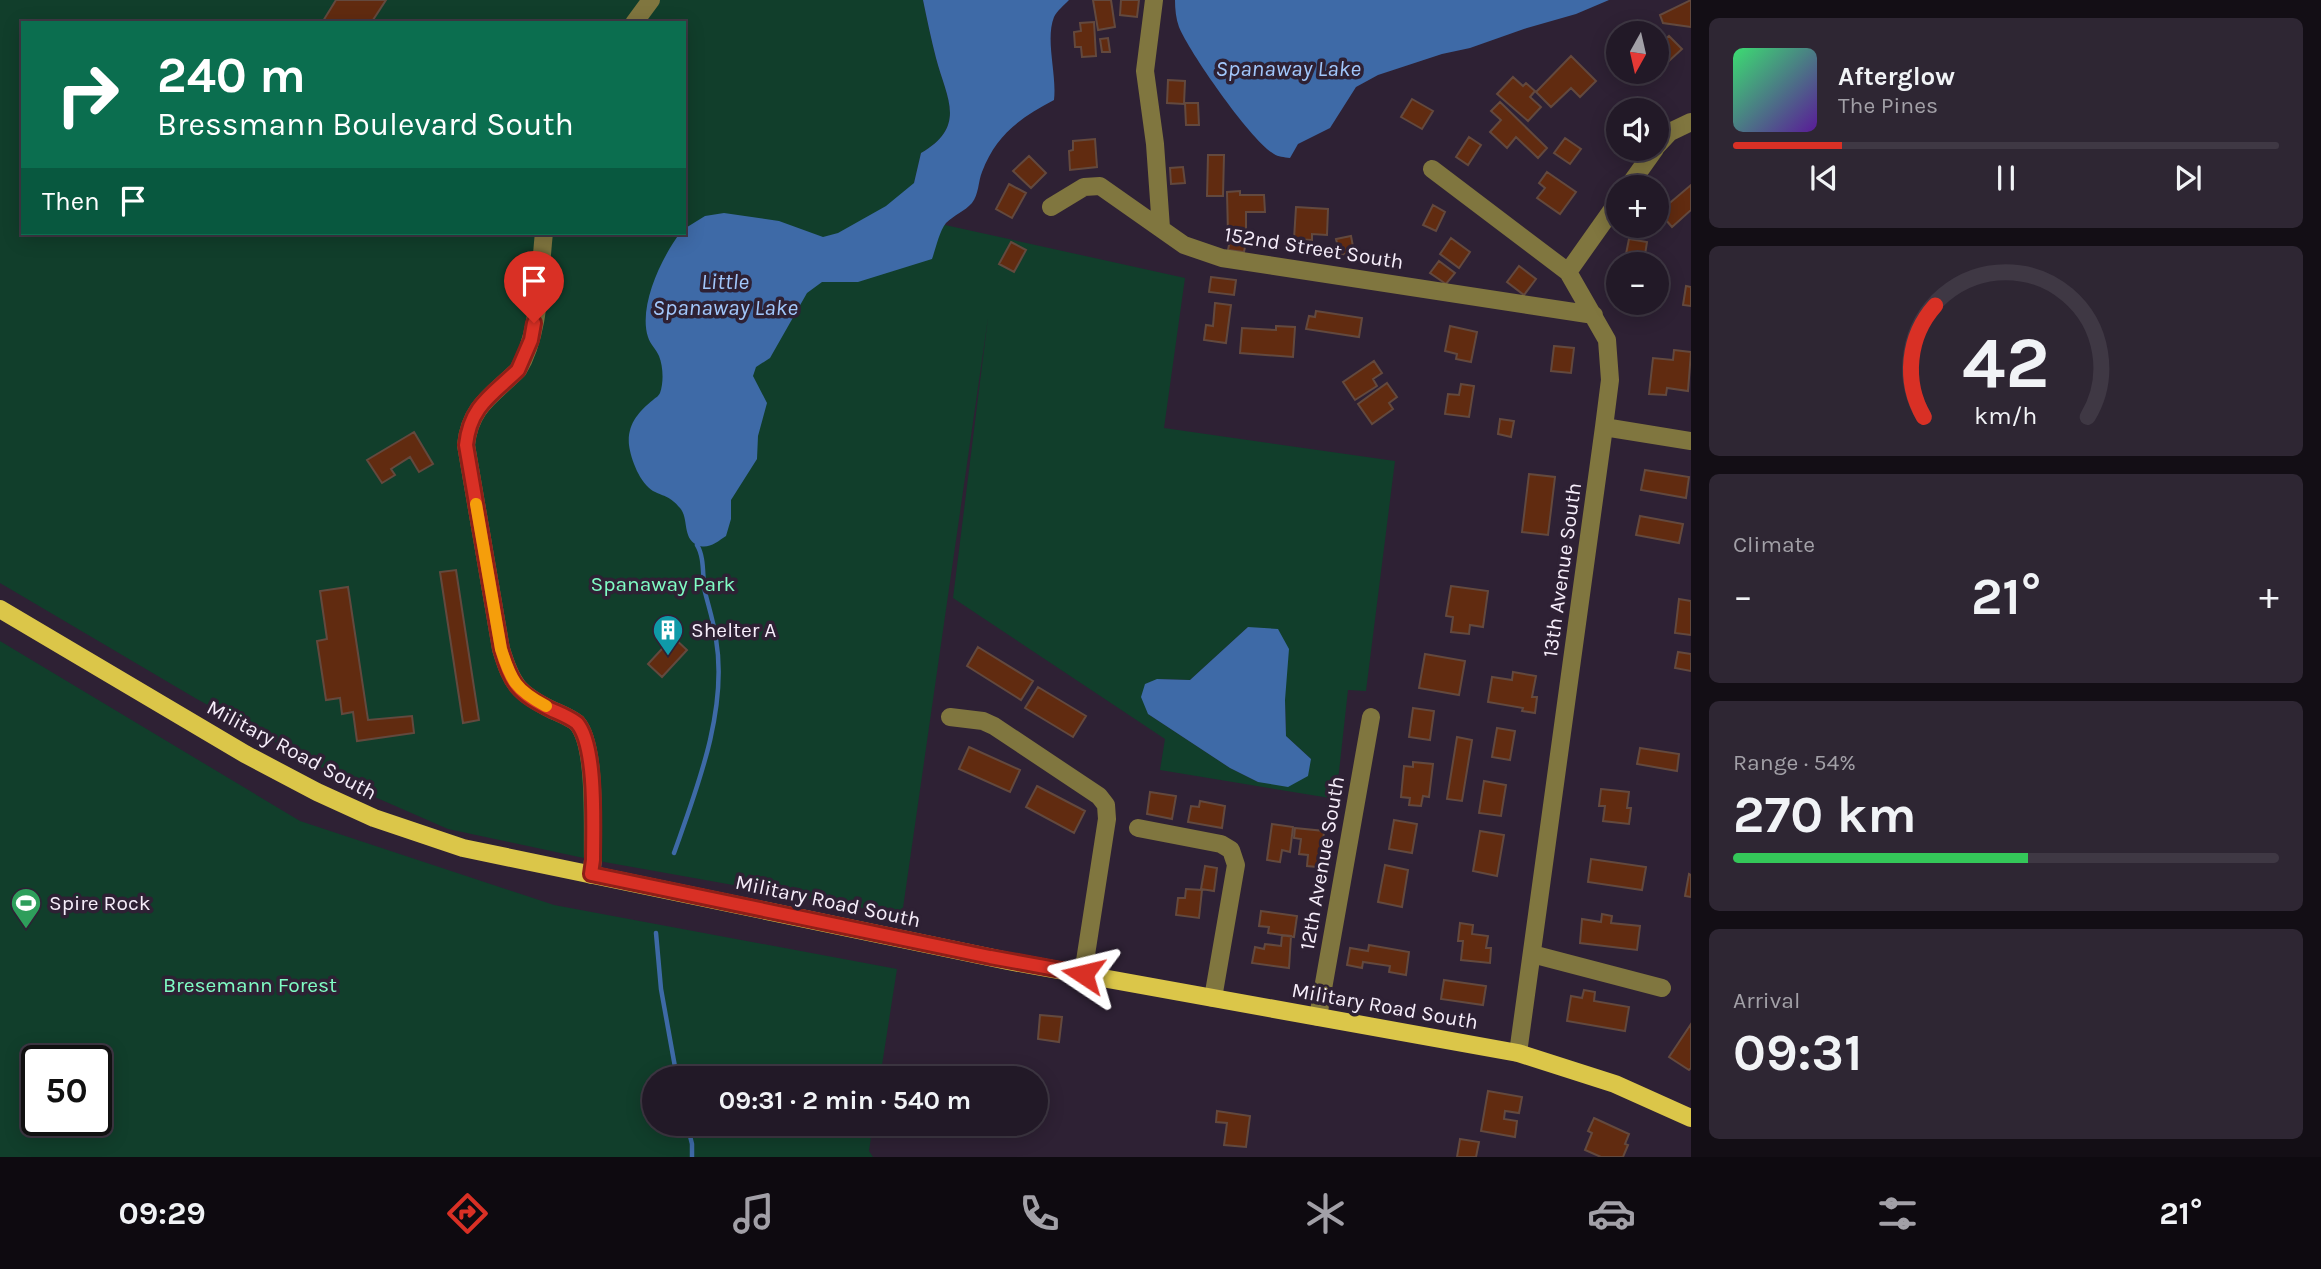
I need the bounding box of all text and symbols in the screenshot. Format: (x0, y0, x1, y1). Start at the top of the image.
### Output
north arrow (1606, 21, 1670, 84)
map controls (1606, 21, 1669, 315)
text: 240 m (157, 47, 306, 104)
icon: right (42, 49, 133, 140)
water label: Spanaway Lake (1215, 55, 1361, 82)
text: Afterglow (1838, 61, 1955, 92)
text: The Pines (1838, 92, 1938, 119)
button: sound (1606, 98, 1669, 161)
text: Bressmann Boulevard South (157, 106, 574, 143)
icon: previous (1805, 159, 1843, 197)
icon: pause (1987, 159, 2025, 197)
icon: next (2169, 159, 2207, 197)
button: + (1606, 175, 1669, 238)
icon: arrive (114, 182, 152, 220)
text: Then (42, 186, 100, 217)
street label: 152nd Street South (1223, 222, 1405, 274)
pin (504, 251, 564, 323)
button: − (1606, 252, 1669, 315)
icon: arrive (515, 262, 553, 300)
water label: Little Spanaway Lake (652, 268, 798, 321)
text: 42 (1962, 320, 2050, 405)
text: km/h (1974, 400, 2038, 429)
street label: 13th Avenue South (1538, 481, 1586, 659)
text: Climate (1733, 531, 1815, 558)
text: 21° (1971, 566, 2041, 627)
park label: Spanaway Park (591, 572, 736, 596)
text: − (1733, 574, 1753, 619)
text: + (2259, 574, 2279, 619)
building icon: Shelter A (651, 613, 685, 657)
place label: Shelter A (691, 618, 776, 642)
street label: Military Road South (203, 695, 381, 805)
text: Range · 54% (1733, 749, 1856, 776)
street label: 12th Avenue South (1295, 774, 1349, 952)
text: 270 km (1733, 784, 1916, 845)
street label: Military Road South (733, 870, 923, 932)
sports icon: Spire Rock (9, 886, 43, 930)
place label: Spire Rock (49, 891, 151, 915)
position arrow (1046, 937, 1120, 1011)
park label: Bresemann Forest (163, 973, 337, 997)
street label: Military Road South (1290, 978, 1480, 1034)
text: Arrival (1733, 987, 1800, 1014)
text: 09:31 (1733, 1022, 1863, 1083)
speed limit sign: 50 (21, 1045, 112, 1136)
text: 09:31 · 2 min · 540 m (719, 1085, 971, 1116)
icon: directions (443, 1189, 492, 1238)
icon: music (729, 1189, 778, 1238)
icon: phone (1015, 1189, 1064, 1238)
icon: climate (1301, 1189, 1350, 1238)
icon: car (1587, 1189, 1636, 1238)
icon: filters (1873, 1189, 1922, 1238)
text: 09:29 (119, 1195, 206, 1232)
text: 21° (2159, 1195, 2202, 1232)

